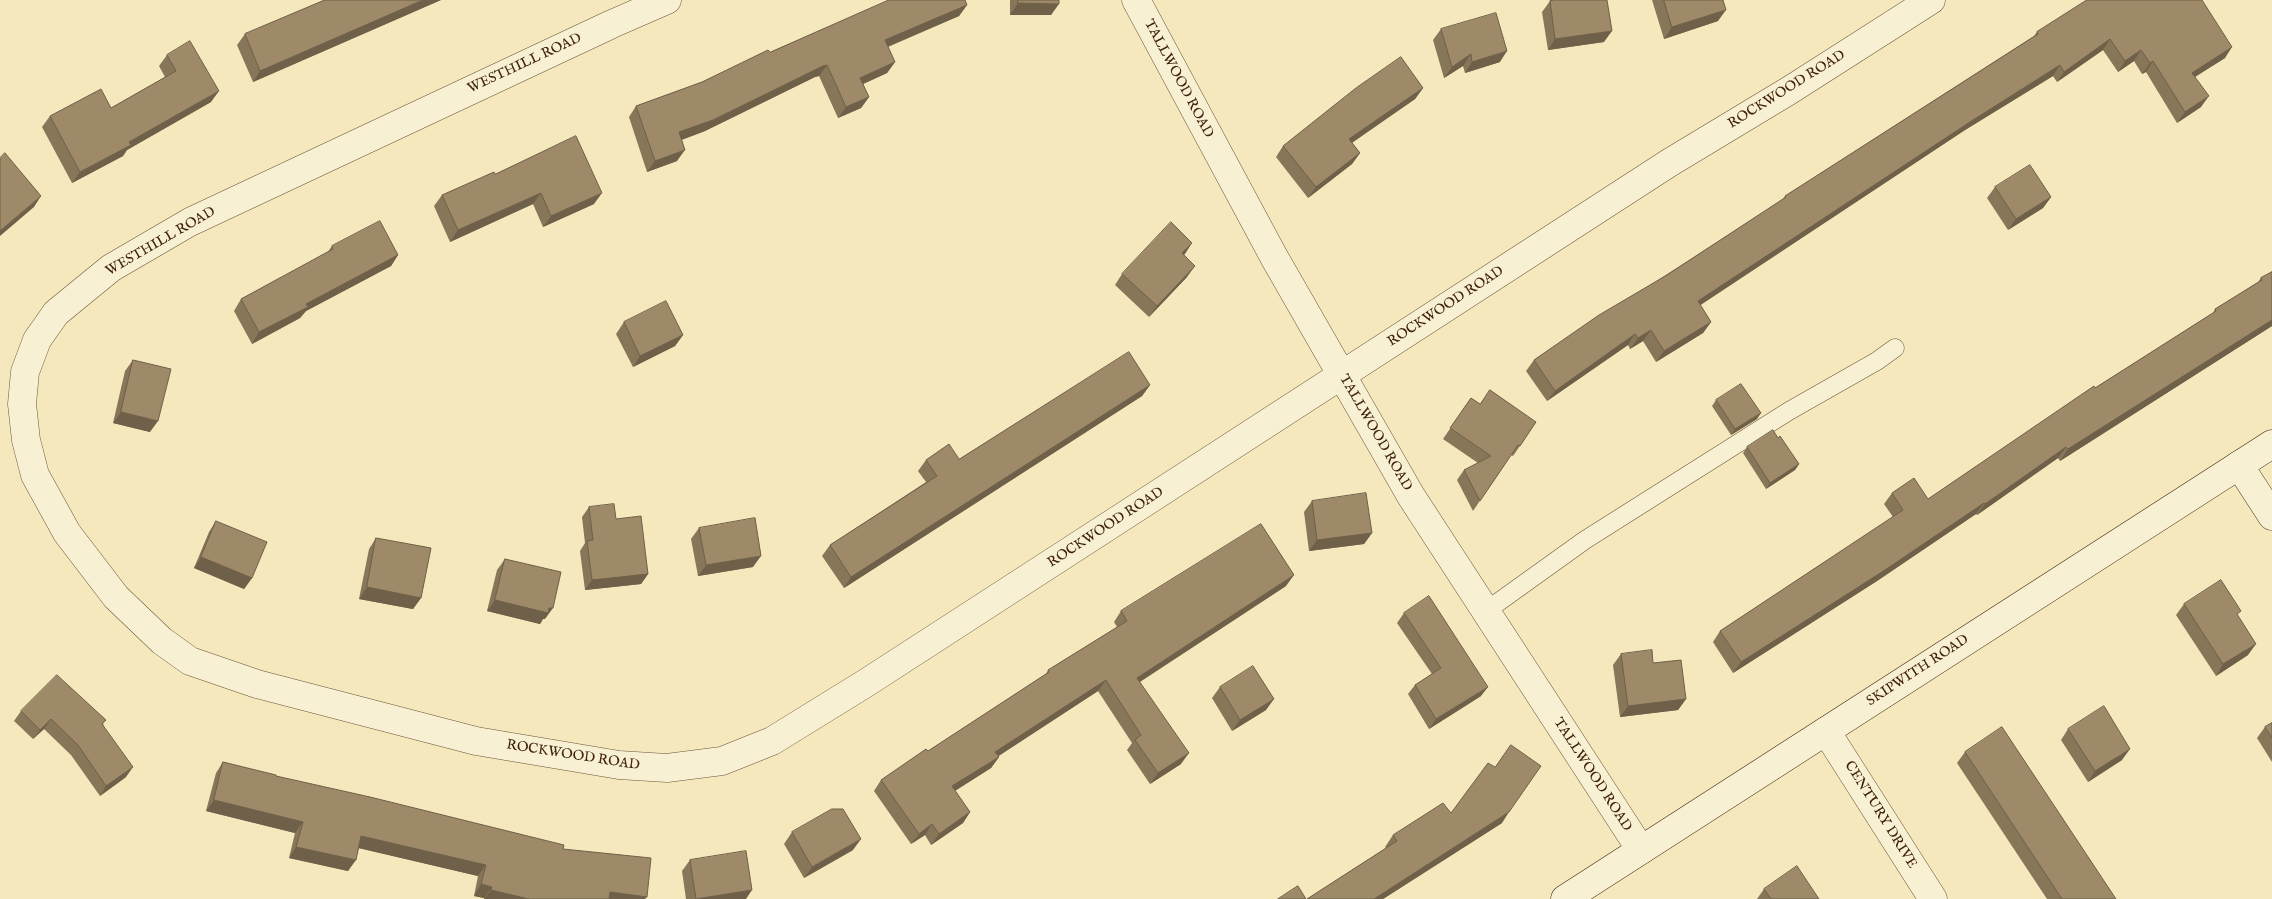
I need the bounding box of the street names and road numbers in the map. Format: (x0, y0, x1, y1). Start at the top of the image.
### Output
street label: TALLWOOD ROAD (1140, 17, 1216, 141)
street label: WESTHILL ROAD (465, 30, 585, 98)
street label: ROCKWOOD ROAD (1725, 47, 1849, 133)
street label: WESTHILL ROAD (103, 204, 219, 280)
street label: ROCKWOOD ROAD (1385, 263, 1507, 351)
street label: TALLWOOD ROAD (1335, 372, 1415, 494)
street label: ROCKWOOD ROAD (1045, 484, 1167, 572)
street label: SKIPWITH ROAD (1864, 632, 1972, 710)
street label: TALLWOOD ROAD (1549, 715, 1635, 835)
street label: ROCKWOOD ROAD (505, 737, 641, 775)
street label: CENTURY DRIVE (1840, 758, 1920, 872)

